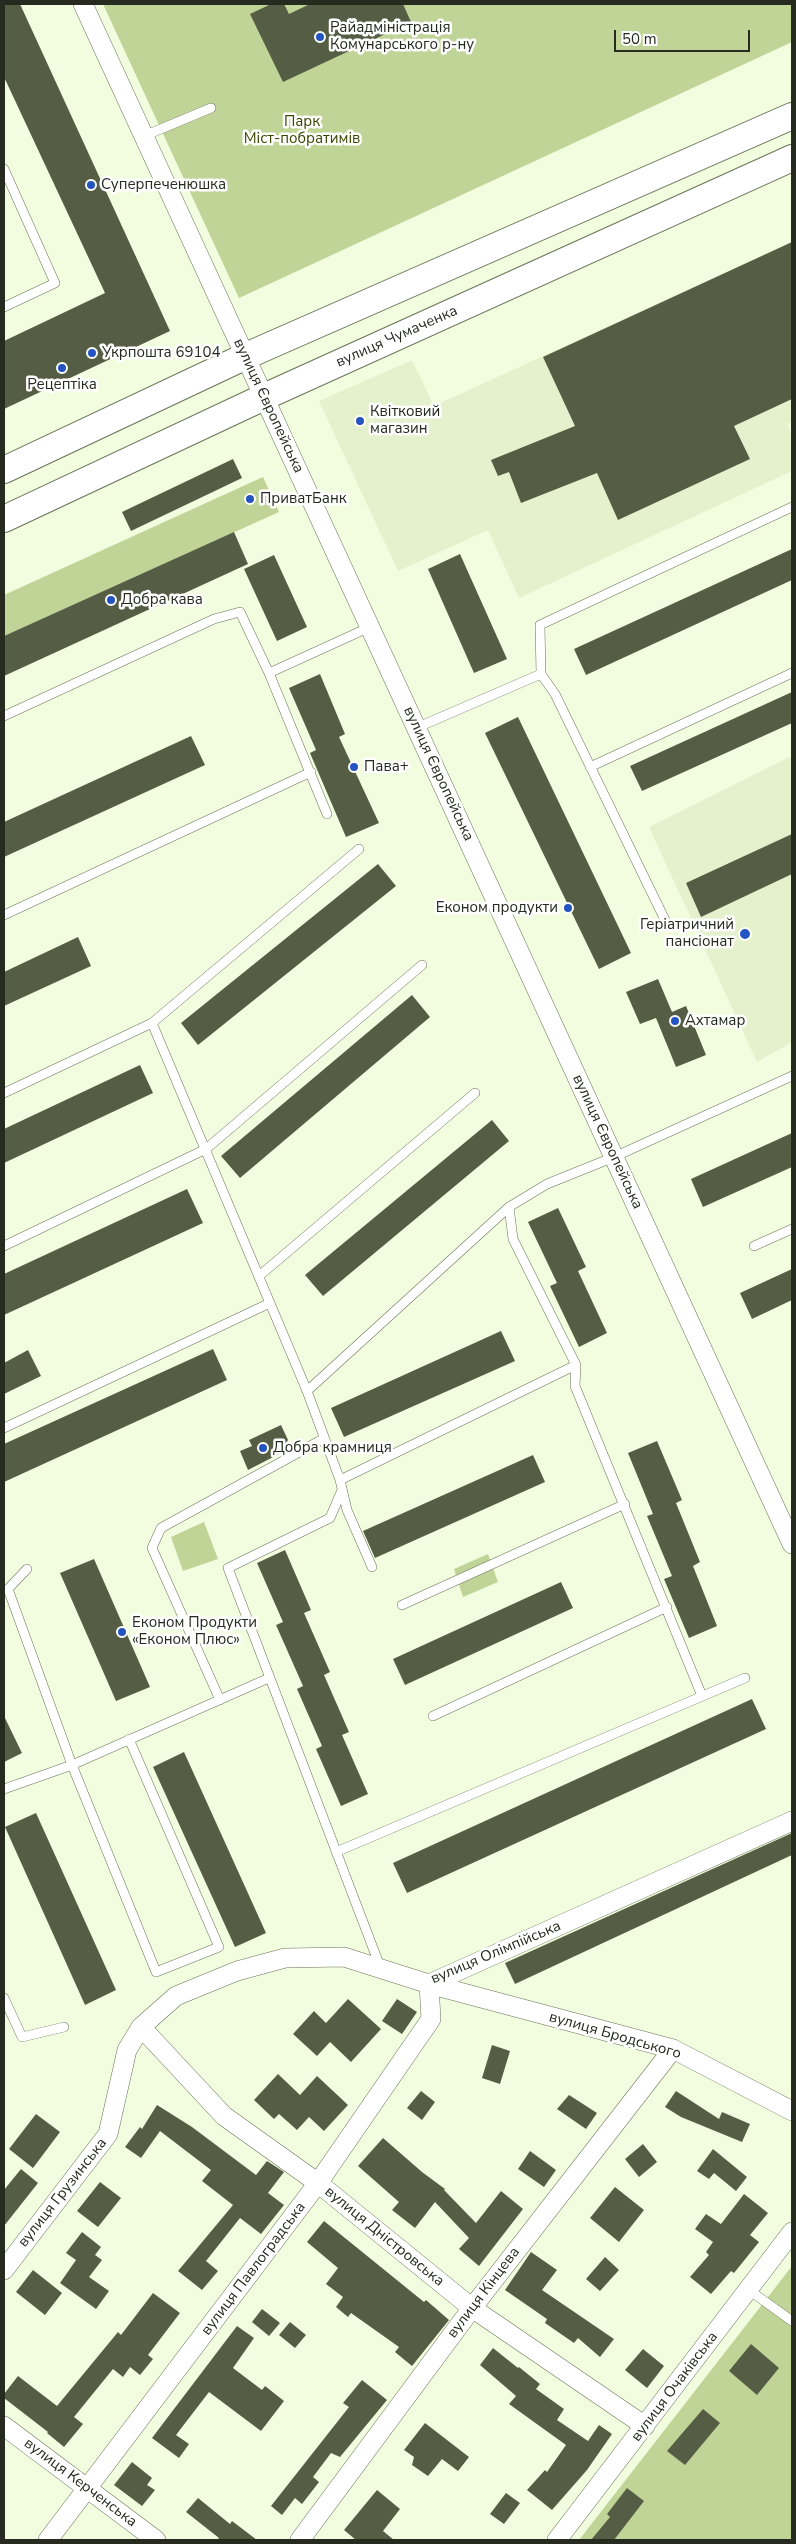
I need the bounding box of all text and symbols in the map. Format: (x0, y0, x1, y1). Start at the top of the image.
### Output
place label: Райадміністрація Комунарського р-ну (330, 19, 474, 54)
scale bar (616, 20, 752, 52)
text: 50 m (622, 29, 657, 49)
marker: Райадміністрація Комунарського р-ну (314, 31, 326, 43)
park label: Парк Міст-побратимів (244, 113, 360, 148)
place label: Суперпеченюшка (101, 176, 226, 194)
marker: Суперпеченюшка (85, 179, 97, 191)
street label: вулиця Чумаченка (333, 302, 461, 372)
street label: вулиця Європейська (229, 336, 307, 476)
place label: Укрпошта 69104 (102, 344, 221, 362)
marker: Укрпошта 69104 (86, 347, 98, 359)
marker: Рецептіка (56, 362, 68, 374)
place label: Рецептіка (27, 376, 97, 394)
place label: Квітковий магазин (370, 403, 440, 438)
marker: Квітковий магазин (354, 415, 366, 427)
place label: ПриватБанк (260, 490, 347, 508)
marker: ПриватБанк (244, 493, 256, 505)
place label: Добра кава (121, 591, 203, 609)
marker: Добра кава (105, 594, 117, 606)
street label: вулиця Європейська (399, 704, 477, 844)
place label: Пава+ (364, 758, 409, 776)
marker: Пава+ (348, 761, 360, 773)
place label: Економ продукти (436, 899, 558, 917)
marker: Економ продукти (562, 902, 574, 914)
place label: Геріатричний пансіонат (640, 916, 734, 951)
marker: Геріатричний пансіонат (738, 927, 752, 941)
place label: Ахтамар (685, 1012, 745, 1030)
marker: Ахтамар (669, 1015, 681, 1027)
street label: вулиця Європейська (568, 1072, 646, 1212)
place label: Добра крамниця (273, 1439, 392, 1457)
marker: Добра крамниця (257, 1442, 269, 1454)
place label: Економ Продукти «Економ Плюс» (132, 1614, 257, 1649)
marker: Економ Продукти «Економ Плюс» (116, 1626, 128, 1638)
street label: вулиця Олімпійська (428, 1917, 564, 1989)
street label: вулиця Бродського (547, 2009, 683, 2063)
street label: вулиця Грузинська (15, 2135, 111, 2251)
street label: вулиця Дністровська (321, 2183, 447, 2291)
street label: вулиця Павлоградська (198, 2199, 310, 2339)
street label: вулиця Кінцева (444, 2244, 524, 2342)
street label: вулиця Очаківська (628, 2329, 722, 2445)
street label: вулиця Керченська (20, 2435, 140, 2531)

